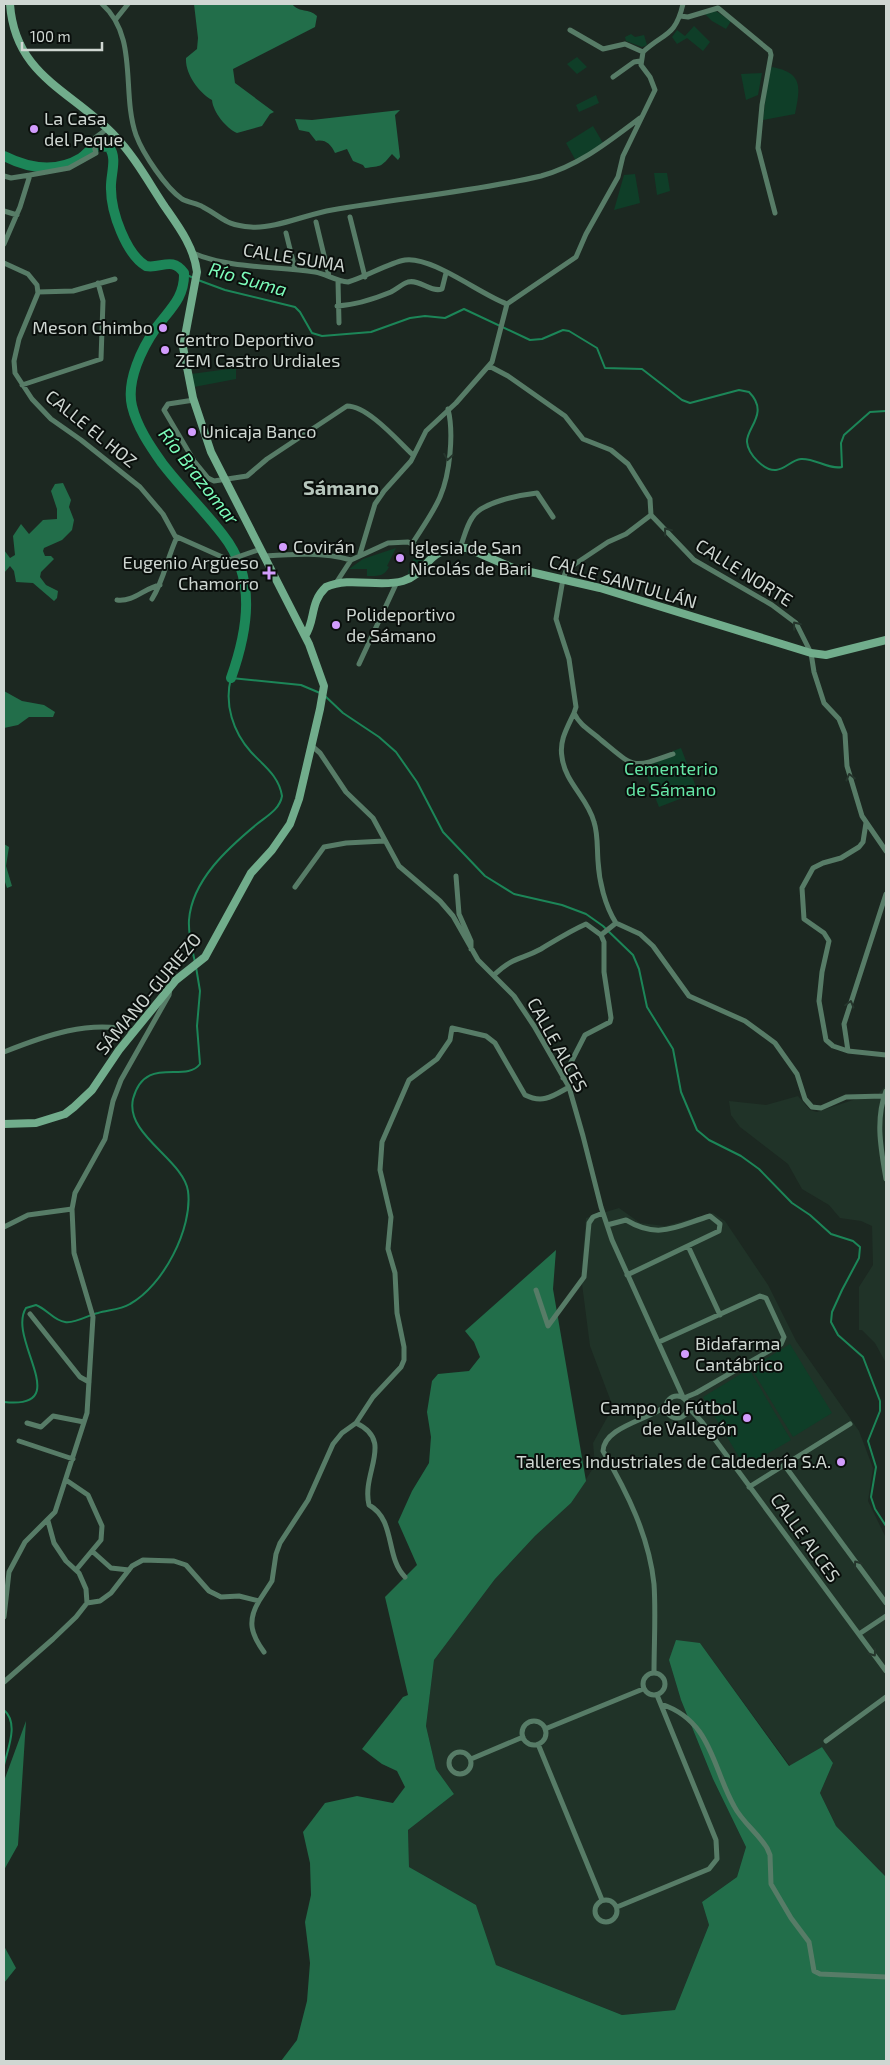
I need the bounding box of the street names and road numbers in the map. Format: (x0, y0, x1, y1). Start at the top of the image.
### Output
street label: CALLE SUMA (242, 238, 348, 276)
street label: CALLE EL HOZ (42, 385, 142, 472)
street label: CALLE NORTE (692, 534, 797, 611)
street label: CALLE SANTULLÁN (547, 549, 700, 613)
street label: SÁMANO-GURIEZO (91, 928, 206, 1059)
street label: CALLE ALCES (523, 994, 593, 1095)
street label: CALLE ALCES (766, 1489, 845, 1586)

